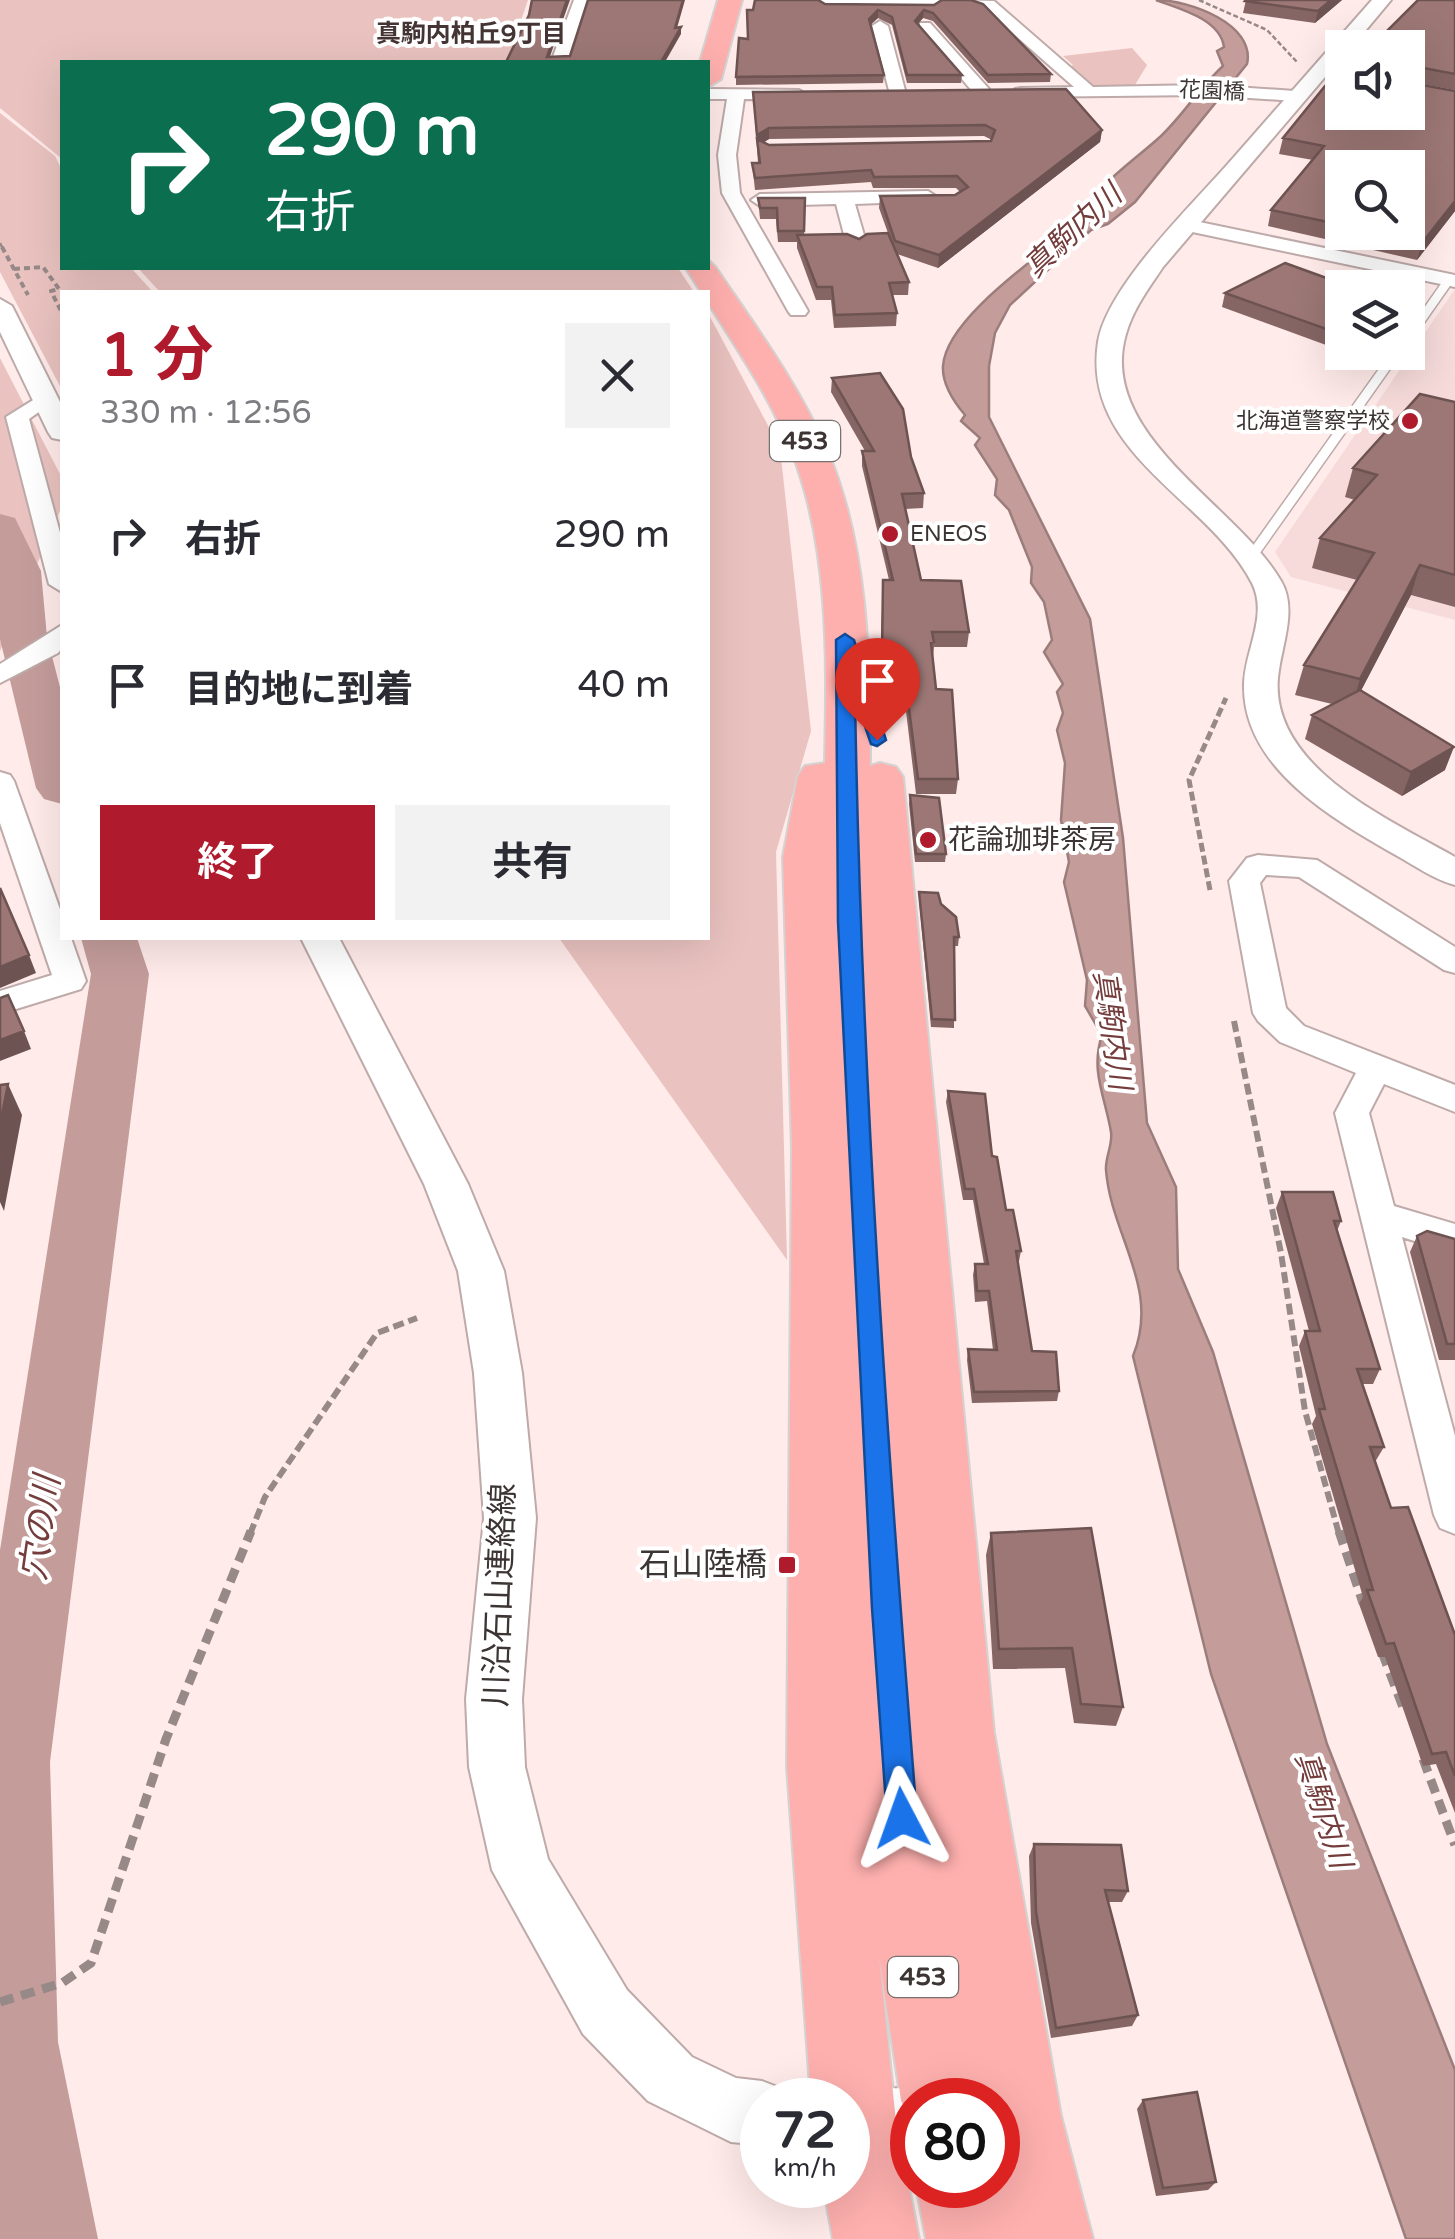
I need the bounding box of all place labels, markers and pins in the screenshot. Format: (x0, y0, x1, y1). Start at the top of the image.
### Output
place label: 北海道警察学校 (1236, 408, 1390, 434)
marker: 北海道警察学校 (1399, 410, 1421, 432)
place label: ENEOS (910, 521, 987, 547)
marker: ENEOS (879, 523, 901, 545)
pin (835, 638, 920, 741)
place label: 花論珈琲茶房 (948, 823, 1116, 857)
marker: 花論珈琲茶房 (917, 829, 939, 851)
place label: 石山陸橋 (639, 1546, 767, 1584)
marker: 石山陸橋 (776, 1554, 798, 1576)

